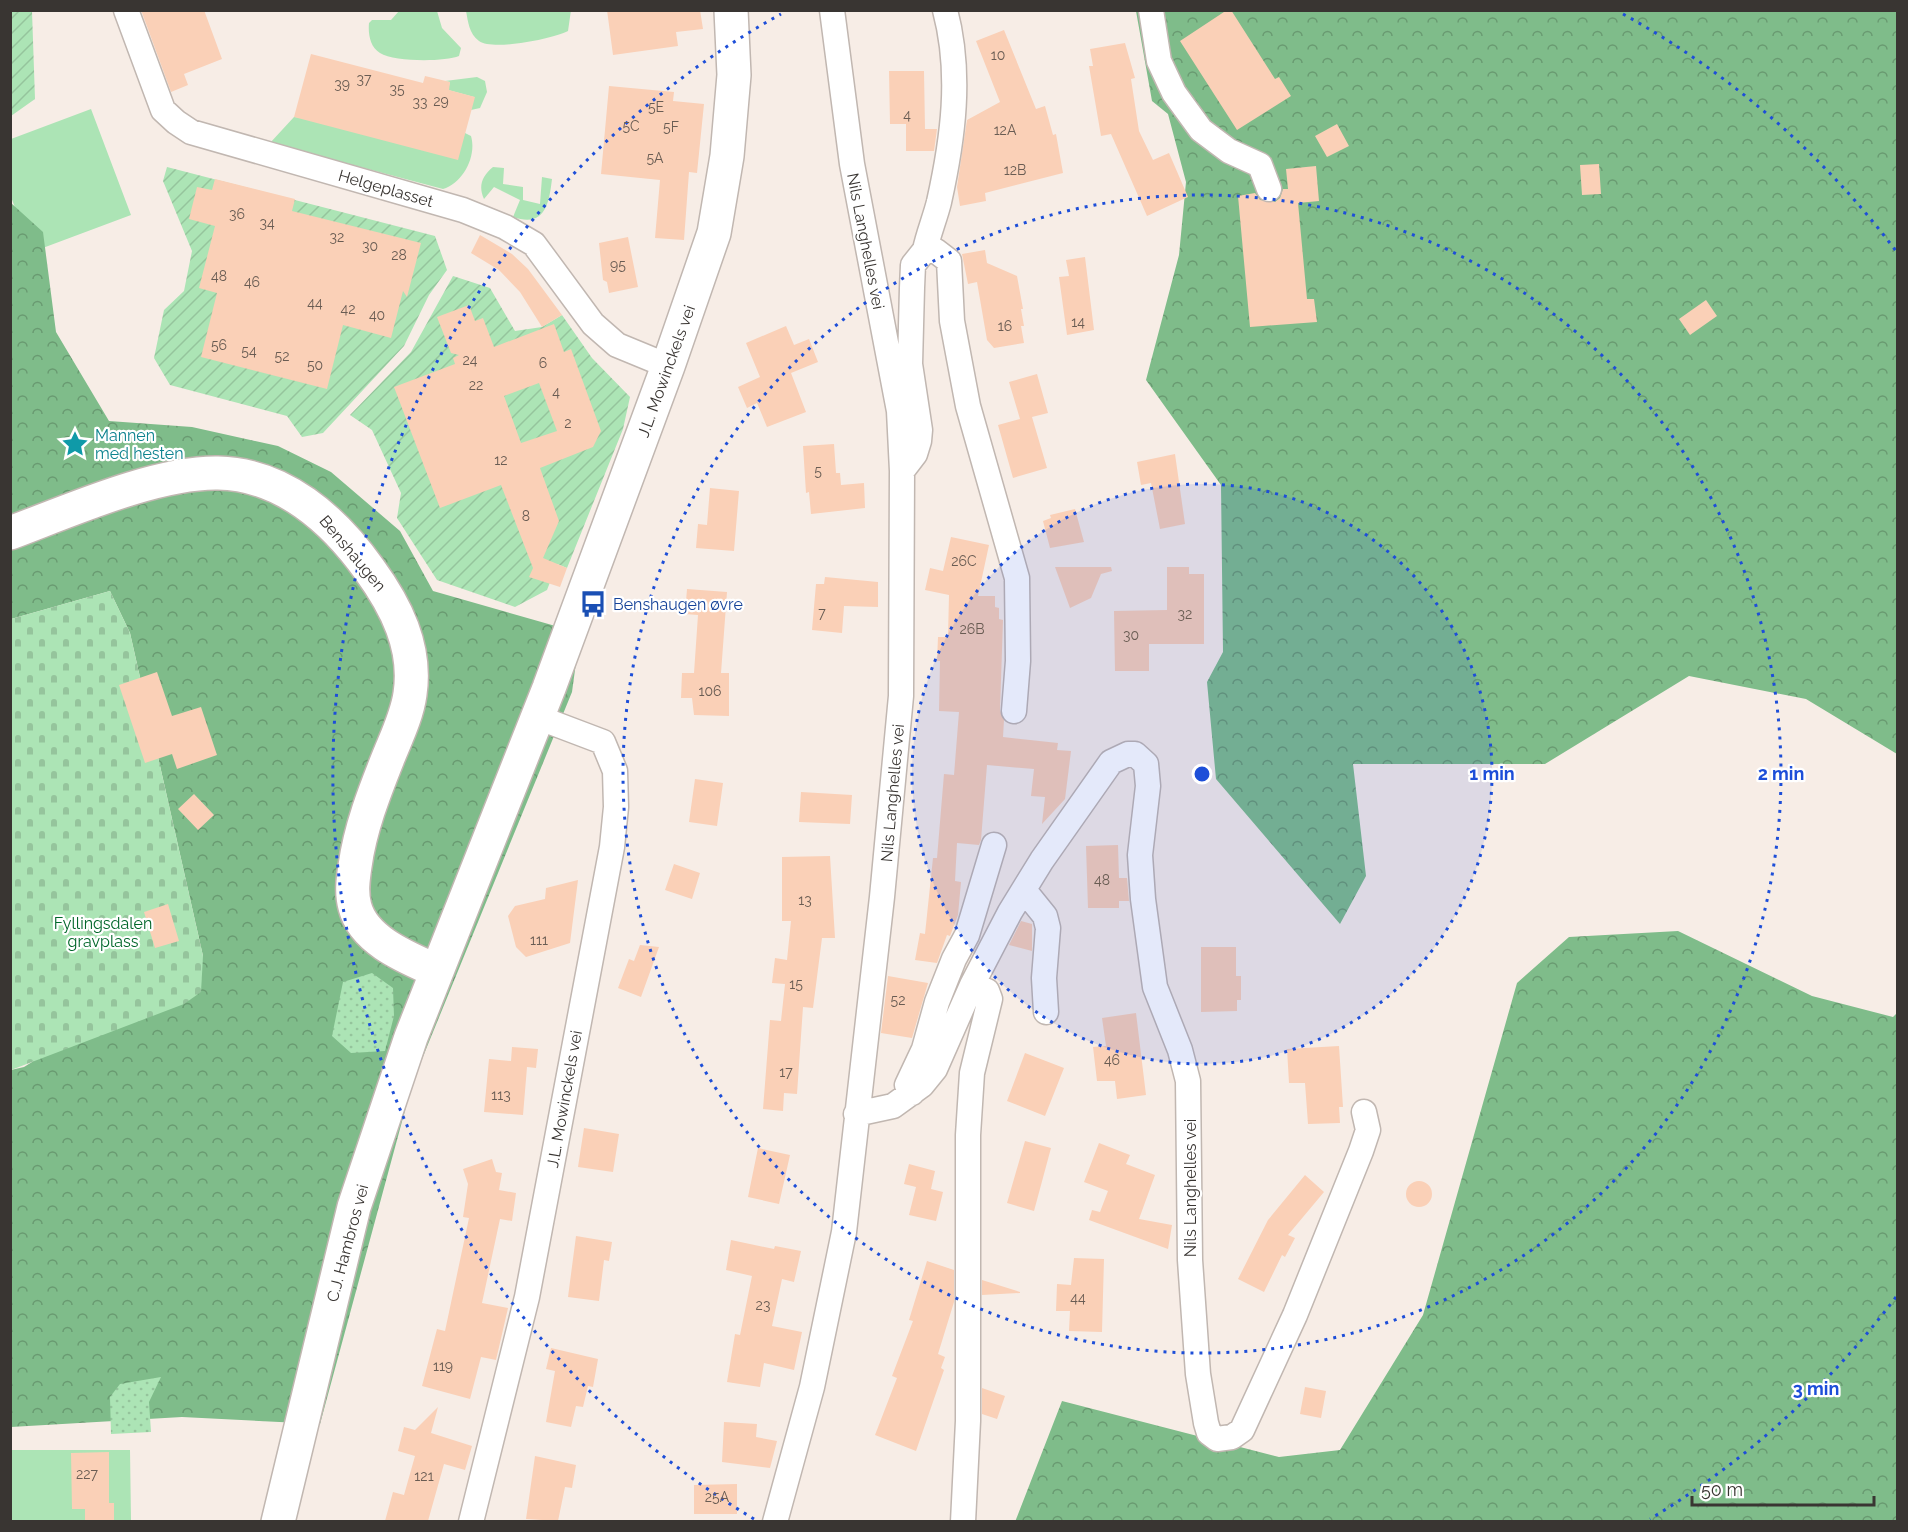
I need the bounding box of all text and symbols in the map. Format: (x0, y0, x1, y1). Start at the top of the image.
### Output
house number: 10 (991, 47, 1005, 63)
house number: 37 (357, 71, 372, 87)
house number: 39 (334, 76, 350, 92)
house number: 35 (389, 81, 405, 97)
house number: 29 (433, 93, 449, 109)
house number: 33 (413, 94, 427, 110)
house number: 5E (648, 99, 664, 115)
house number: 4 (903, 107, 911, 123)
house number: 5C (622, 118, 640, 134)
house number: 5F (663, 119, 679, 135)
house number: 12A (994, 122, 1017, 138)
house number: 5A (646, 150, 664, 166)
house number: 12B (1004, 162, 1026, 178)
street label: Helgeplasset (336, 166, 436, 211)
street label: Nils Langhelles vei (843, 171, 888, 311)
house number: 36 (229, 206, 245, 222)
house number: 34 (259, 215, 275, 231)
house number: 32 (330, 229, 344, 245)
house number: 30 (362, 238, 378, 254)
house number: 28 (391, 247, 407, 263)
house number: 95 (610, 257, 626, 273)
house number: 48 (211, 268, 227, 284)
house number: 46 (244, 274, 260, 290)
house number: 44 (307, 295, 323, 311)
house number: 42 (341, 301, 355, 317)
street label: J.L. Mowinckels vei (634, 303, 699, 440)
house number: 40 (369, 307, 385, 323)
house number: 14 (1071, 314, 1085, 330)
house number: 16 (998, 318, 1012, 334)
house number: 56 (211, 337, 227, 353)
house number: 54 (241, 343, 257, 359)
house number: 52 (275, 348, 289, 364)
house number: 24 (463, 352, 478, 368)
house number: 6 (539, 355, 547, 371)
house number: 50 (307, 357, 323, 373)
house number: 22 (469, 377, 483, 393)
house number: 4 (552, 384, 560, 400)
house number: 2 (564, 415, 572, 431)
place label: Mannen med hesten (95, 426, 184, 463)
place icon: Mannen med hesten (60, 429, 90, 459)
house number: 12 (494, 452, 508, 468)
house number: 5 (814, 463, 822, 479)
house number: 8 (522, 508, 530, 524)
street label: Benshaugen (315, 511, 390, 595)
house number: 26C (951, 553, 977, 569)
bus stop icon: Benshaugen øvre (578, 589, 608, 619)
place label: Benshaugen øvre (613, 595, 743, 614)
house number: 7 (818, 605, 826, 621)
house number: 32 (1178, 606, 1192, 622)
house number: 26B (959, 621, 985, 637)
house number: 30 (1123, 627, 1139, 643)
house number: 106 (698, 683, 722, 699)
street label: Nils Langhelles vei (877, 723, 908, 863)
text: 1 min (1469, 763, 1515, 784)
text: 2 min (1758, 763, 1804, 784)
centre of rings (1192, 764, 1212, 784)
house number: 48 (1094, 872, 1110, 888)
house number: 13 (798, 892, 812, 908)
park label: Fyllingsdalen gravplass (54, 914, 152, 951)
house number: 111 (530, 932, 548, 948)
house number: 15 (789, 976, 803, 992)
house number: 52 (891, 992, 905, 1008)
street label: J.L. Mowinckels vei (543, 1029, 586, 1169)
house number: 46 (1104, 1052, 1120, 1068)
house number: 17 (779, 1064, 793, 1080)
house number: 113 (491, 1087, 511, 1103)
street label: Nils Langhelles vei (1181, 1119, 1200, 1257)
street label: C.J. Hambros vei (323, 1182, 372, 1304)
house number: 44 (1070, 1290, 1086, 1306)
house number: 23 (756, 1297, 770, 1313)
house number: 119 (433, 1358, 453, 1374)
text: 3 min (1793, 1378, 1839, 1399)
house number: 227 (76, 1466, 99, 1482)
house number: 121 (414, 1468, 434, 1484)
scale bar (1692, 1469, 1874, 1507)
text: 50 m (1701, 1479, 1743, 1500)
house number: 25A (705, 1489, 730, 1505)

